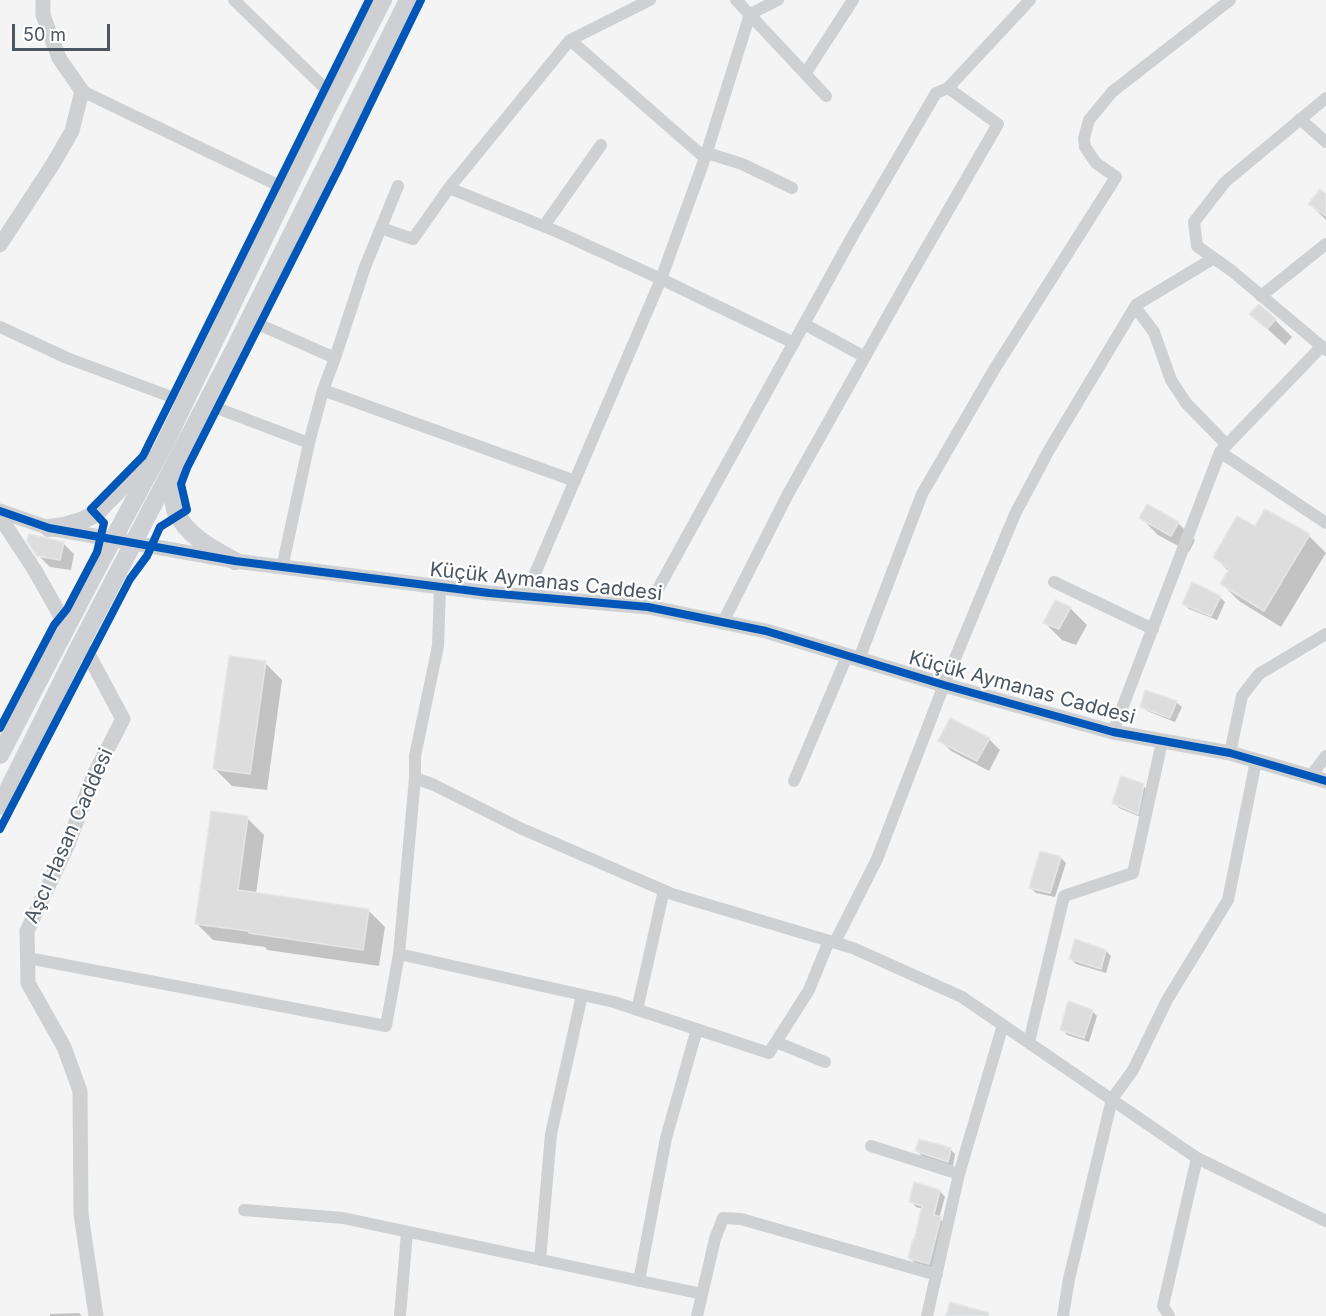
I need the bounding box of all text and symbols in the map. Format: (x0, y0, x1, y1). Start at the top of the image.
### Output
scale bar (15, 12, 112, 50)
text: 50 m (23, 24, 66, 45)
street label: Küçük Aymanas Caddesi (429, 558, 663, 606)
street label: Küçük Aymanas Caddesi (906, 646, 1138, 730)
street label: Aşcı Hasan Caddesi (20, 745, 118, 927)

